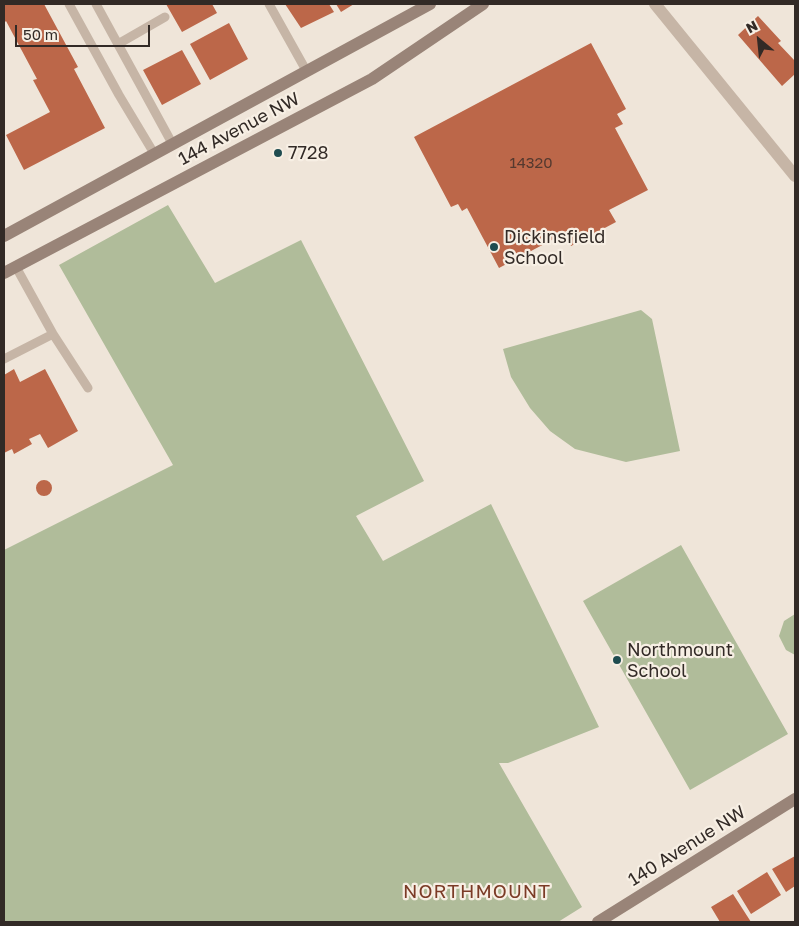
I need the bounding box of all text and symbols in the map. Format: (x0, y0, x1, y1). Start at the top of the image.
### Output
scale bar (18, 15, 152, 47)
north arrow (734, 15, 784, 65)
text: N (743, 16, 760, 36)
text: 50 m (23, 25, 58, 43)
street label: 144 Avenue NW (175, 88, 303, 170)
place label: 7728 (288, 142, 328, 164)
marker: 7728 (272, 147, 284, 159)
house number: 14320 (509, 154, 553, 172)
place label: Dickinsfield School (504, 226, 605, 268)
marker: Dickinsfield School (488, 241, 500, 253)
place label: Northmount School (627, 639, 733, 682)
marker: Northmount School (611, 654, 623, 666)
street label: 140 Avenue NW (624, 801, 750, 891)
district label: NORTHMOUNT (402, 881, 552, 903)

